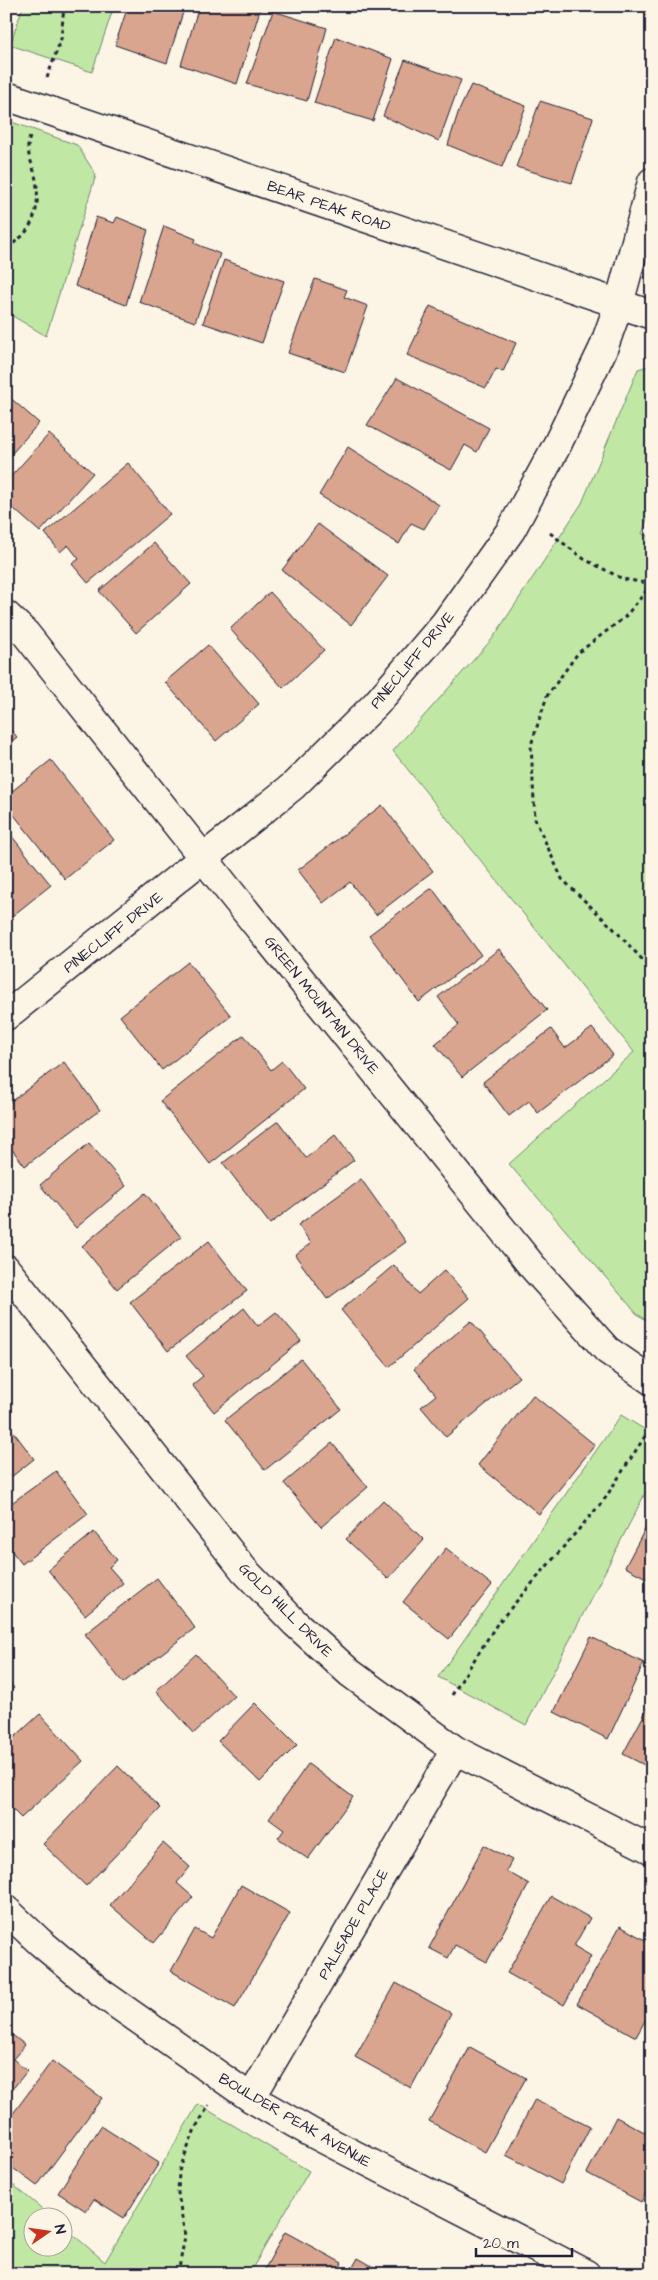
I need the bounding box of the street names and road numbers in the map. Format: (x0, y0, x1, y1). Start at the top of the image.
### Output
street label: BEAR PEAK ROAD (264, 176, 394, 237)
street label: PINECLIFF DRIVE (365, 607, 459, 713)
street label: PINECLIFF DRIVE (59, 887, 168, 978)
street label: GREEN MOUNTAIN DRIVE (259, 932, 384, 1079)
street label: GOLD HILL DRIVE (234, 1559, 338, 1662)
street label: PALISADE PLACE (313, 1865, 394, 1984)
street label: BOULDER PEAK AVENUE (215, 2068, 375, 2173)

